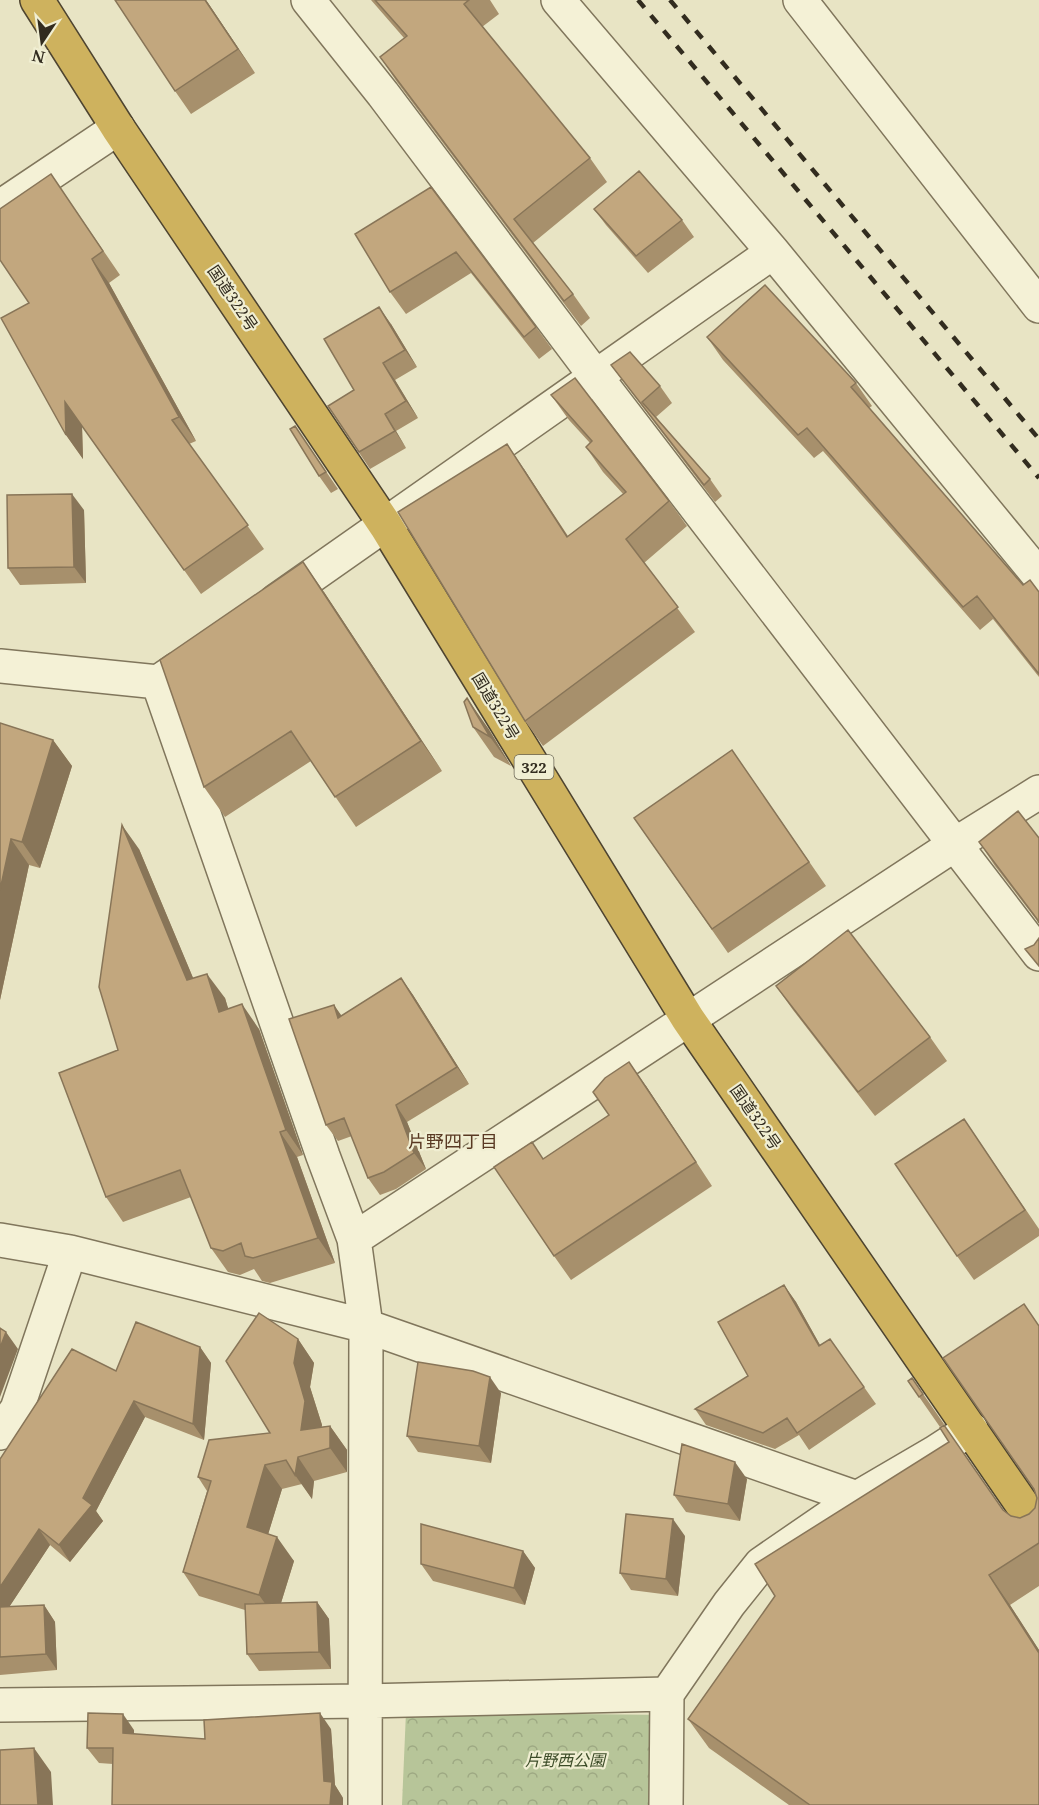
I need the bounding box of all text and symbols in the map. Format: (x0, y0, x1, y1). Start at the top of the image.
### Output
north arrow (12, 12, 72, 72)
text: N (30, 44, 47, 69)
street label: 国道322号 (203, 261, 263, 335)
street label: 国道322号 (467, 668, 525, 744)
road number: 322 (514, 755, 554, 779)
street label: 国道322号 (726, 1080, 786, 1154)
district label: 片野四丁目 (408, 1129, 498, 1153)
park label: 片野西公園 (525, 1749, 607, 1771)

